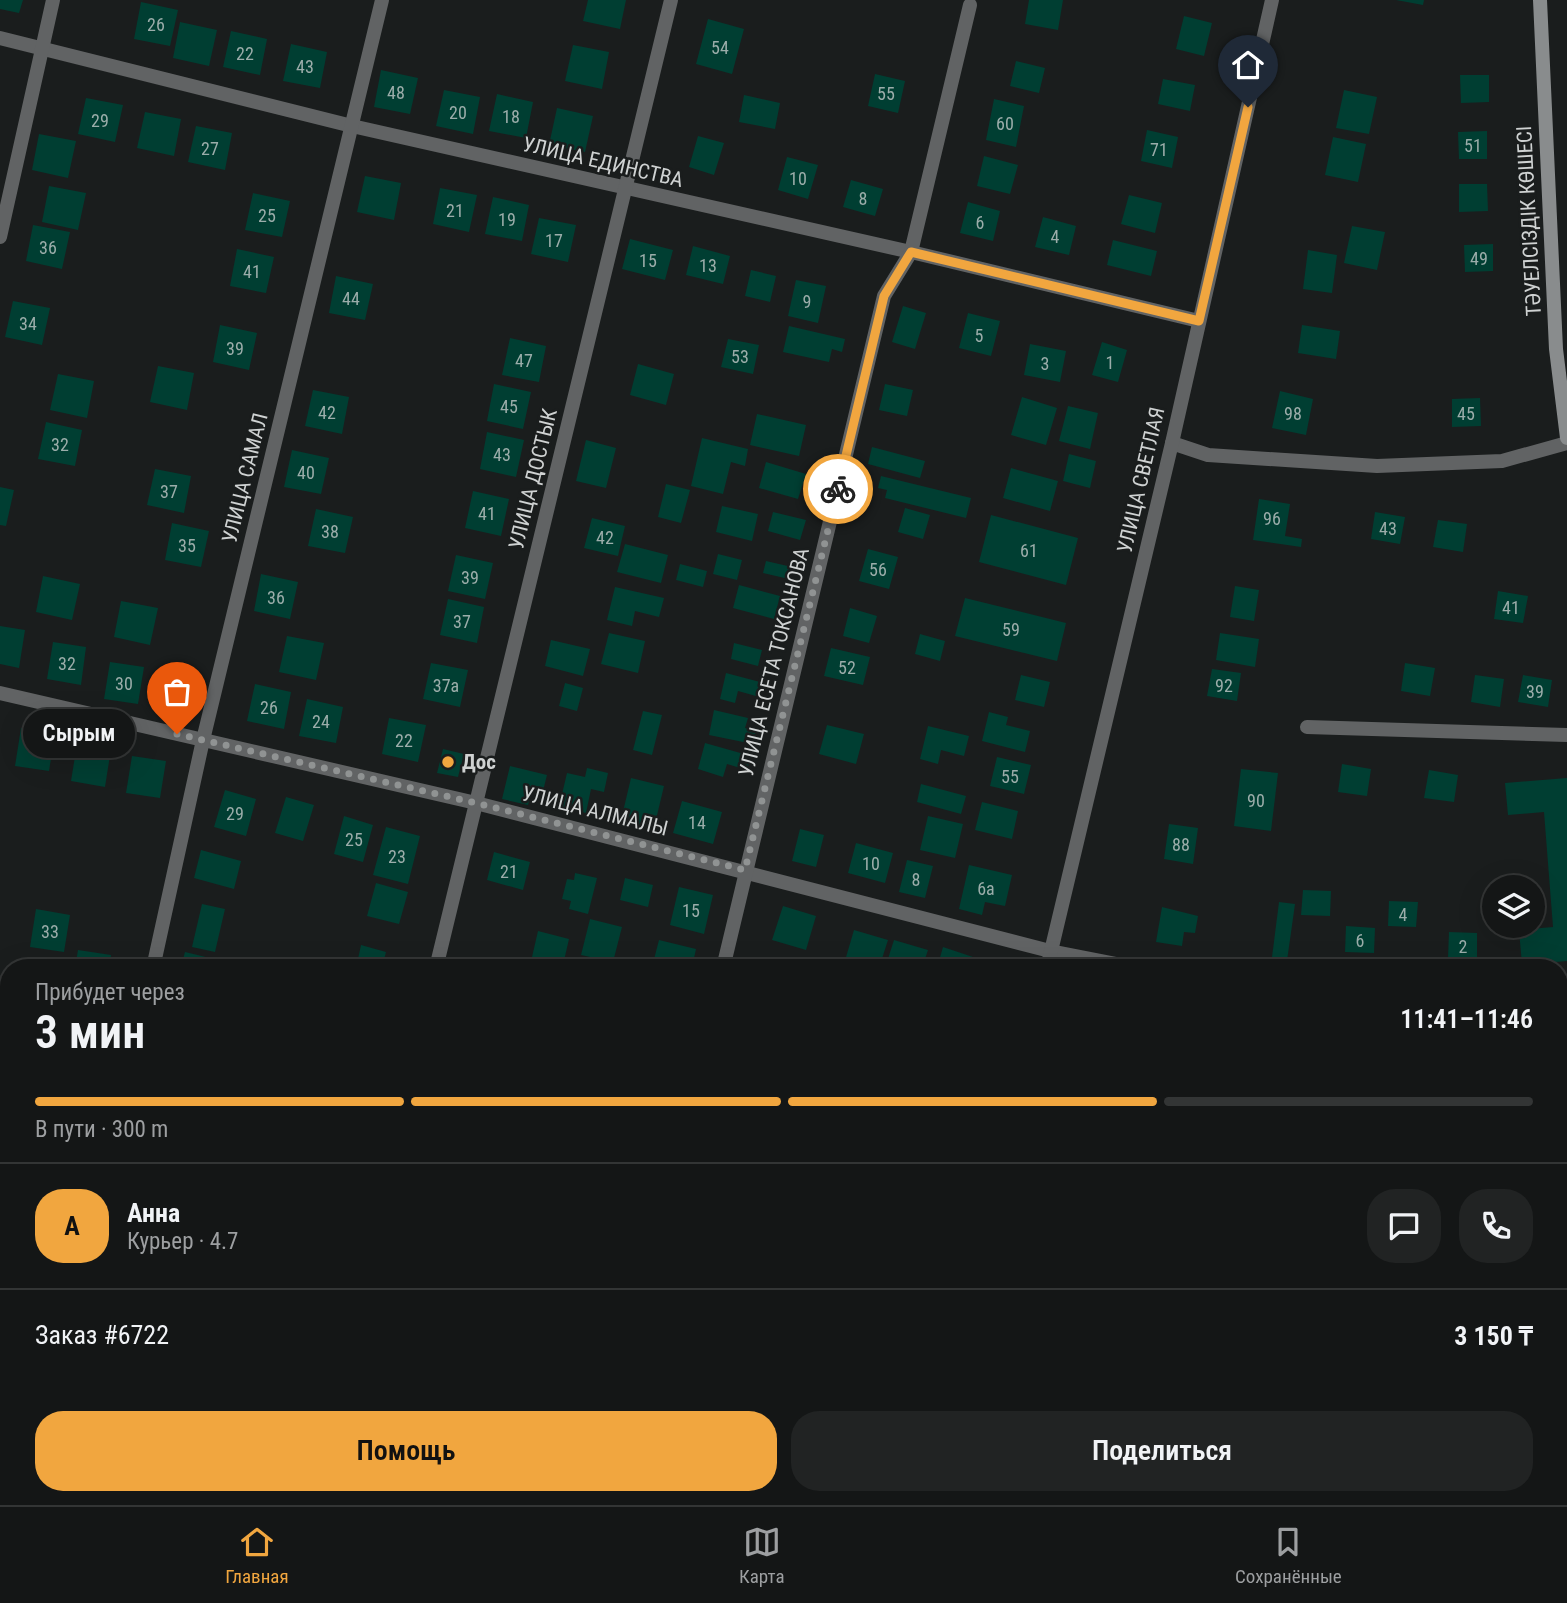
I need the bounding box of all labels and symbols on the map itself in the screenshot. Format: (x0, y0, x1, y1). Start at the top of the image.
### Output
house number: 26 (147, 14, 165, 35)
pin (1218, 35, 1278, 107)
house number: 54 (711, 37, 729, 58)
house number: 22 (236, 43, 254, 64)
house number: 43 (296, 56, 314, 77)
house number: 48 (387, 82, 405, 103)
house number: 55 (877, 83, 895, 104)
house number: 20 (449, 102, 467, 123)
house number: 18 (502, 106, 520, 127)
house number: 29 (91, 110, 109, 131)
house number: 60 (996, 113, 1014, 134)
street label: ТӘУЕЛСІЗДІК КӨШЕСІ (1512, 125, 1546, 317)
street label: УЛИЦА ЕДИНСТВА (520, 132, 686, 192)
house number: 51 (1464, 135, 1482, 156)
house number: 27 (201, 138, 219, 159)
house number: 71 (1150, 139, 1168, 160)
house number: 10 (789, 168, 807, 189)
house number: 8 (859, 188, 867, 209)
house number: 21 (446, 200, 464, 221)
house number: 25 (258, 205, 276, 226)
house number: 19 (498, 209, 516, 230)
house number: 6 (976, 212, 984, 233)
house number: 4 (1051, 226, 1060, 247)
house number: 17 (545, 230, 563, 251)
house number: 36 (39, 237, 57, 258)
house number: 49 (1470, 248, 1488, 269)
house number: 15 (639, 250, 657, 271)
house number: 13 (699, 255, 717, 276)
house number: 41 (243, 261, 261, 282)
house number: 44 (342, 288, 360, 309)
house number: 9 (803, 291, 811, 312)
house number: 34 (19, 313, 37, 334)
house number: 5 (975, 325, 984, 346)
house number: 39 (226, 338, 244, 359)
house number: 53 (731, 346, 749, 367)
house number: 47 (515, 350, 533, 371)
house number: 1 (1106, 352, 1114, 373)
house number: 3 (1041, 353, 1049, 374)
house number: 45 (500, 396, 518, 417)
house number: 42 (318, 402, 336, 423)
house number: 98 (1284, 403, 1302, 424)
house number: 45 (1457, 403, 1475, 424)
street label: УЛИЦА СВЕТЛАЯ (1113, 405, 1169, 555)
street label: УЛИЦА ДОСТЫК (504, 406, 562, 552)
street label: УЛИЦА САМАЛ (217, 411, 273, 545)
house number: 32 (51, 434, 69, 455)
house number: 43 (493, 444, 511, 465)
courier (803, 454, 873, 524)
house number: 40 (297, 462, 315, 483)
house number: 37 (160, 481, 178, 502)
house number: 41 (478, 503, 496, 524)
house number: 96 (1263, 508, 1281, 529)
house number: 43 (1379, 518, 1397, 539)
house number: 38 (321, 521, 339, 542)
house number: 42 (596, 527, 614, 548)
house number: 35 (178, 535, 196, 556)
house number: 61 (1020, 540, 1038, 561)
street label: УЛИЦА ЕСЕТА ТОКСАНОВА (734, 545, 814, 779)
house number: 56 (869, 559, 887, 580)
house number: 39 (461, 567, 479, 588)
house number: 36 (267, 587, 285, 608)
house number: 41 (1502, 597, 1520, 618)
house number: 37 (453, 611, 471, 632)
house number: 59 (1002, 619, 1020, 640)
house number: 32 (58, 653, 76, 674)
house number: 52 (838, 657, 856, 678)
pin (147, 662, 207, 734)
house number: 30 (115, 673, 133, 694)
house number: 37а (433, 675, 459, 696)
house number: 92 (1215, 675, 1233, 696)
house number: 39 (1526, 681, 1544, 702)
house number: 26 (260, 697, 278, 718)
callout: Сырым (23, 710, 135, 758)
house number: 24 (312, 711, 330, 732)
house number: 22 (395, 730, 413, 751)
place label: Дос (462, 750, 496, 774)
marker: Дос (440, 754, 456, 770)
house number: 55 (1001, 766, 1019, 787)
street label: УЛИЦА АЛМАЛЫ (519, 781, 671, 841)
house number: 90 (1247, 790, 1265, 811)
house number: 29 (226, 803, 244, 824)
house number: 14 (688, 812, 706, 833)
house number: 25 (345, 829, 363, 850)
house number: 88 (1172, 834, 1190, 855)
house number: 23 (388, 846, 406, 867)
house number: 10 (862, 853, 880, 874)
house number: 21 (500, 861, 518, 882)
house number: 8 (912, 869, 920, 890)
house number: 6а (977, 878, 995, 899)
house number: 15 (682, 900, 700, 921)
house number: 4 (1399, 904, 1408, 925)
house number: 33 (41, 921, 59, 942)
house number: 6 (1356, 930, 1364, 951)
house number: 2 (1459, 936, 1468, 957)

